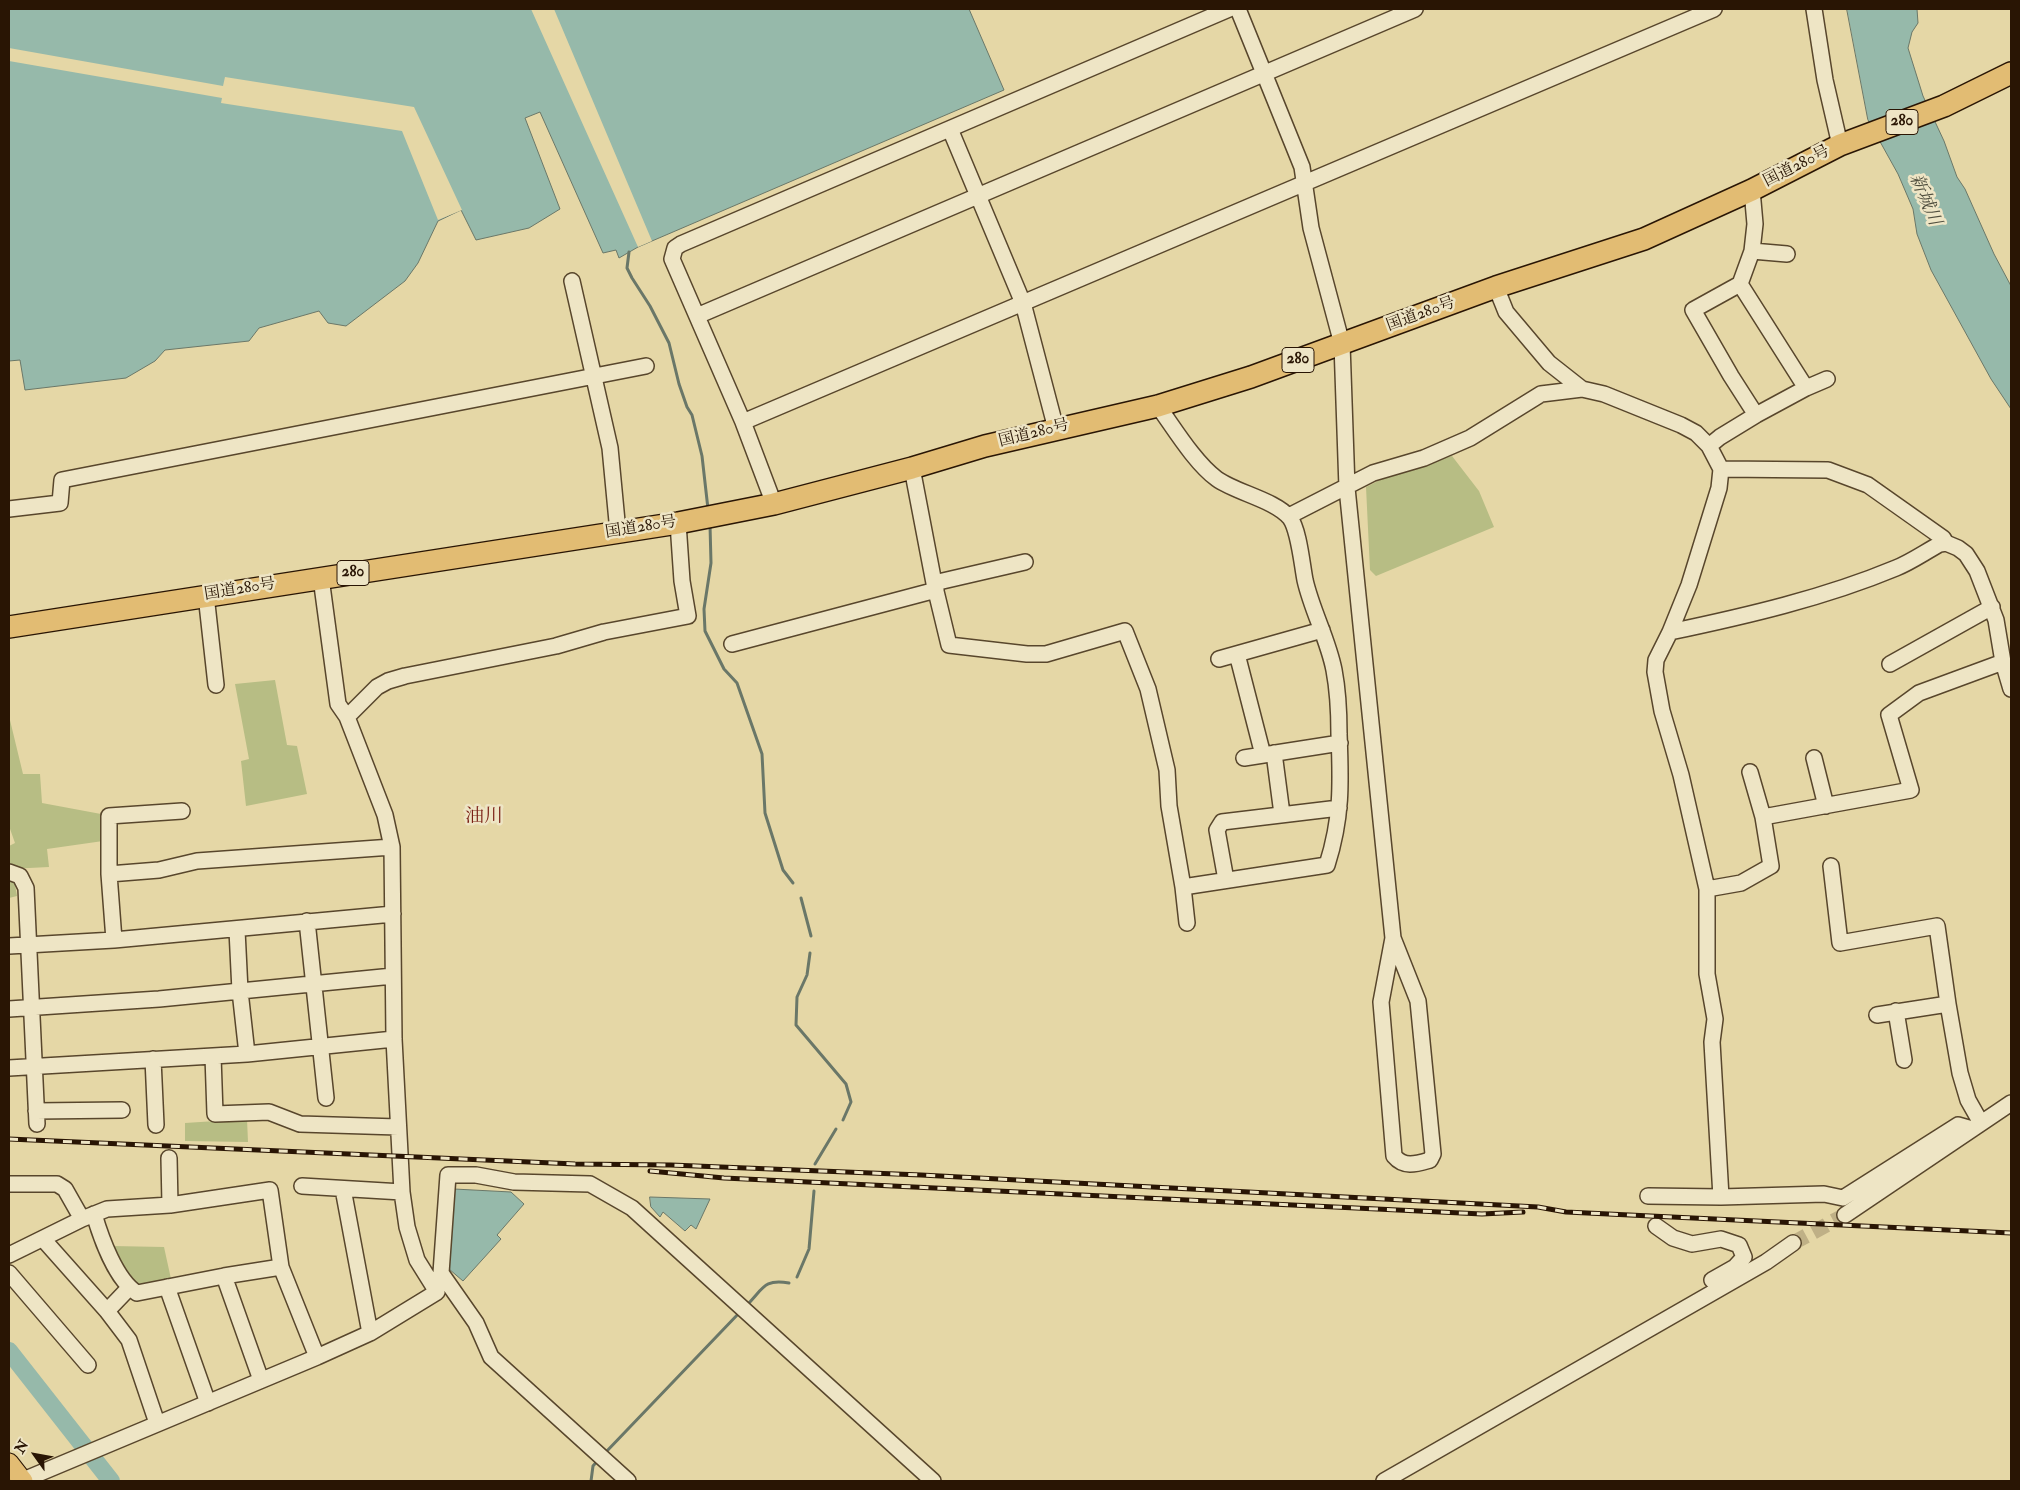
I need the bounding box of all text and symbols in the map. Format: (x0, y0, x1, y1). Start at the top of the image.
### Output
road number: 280 (1886, 110, 1918, 134)
street label: 国道280号 (1761, 142, 1833, 192)
water label: 新城川 (1904, 171, 1944, 229)
street label: 国道280号 (1384, 294, 1458, 336)
road number: 280 (1282, 348, 1314, 372)
street label: 国道280号 (997, 416, 1071, 452)
street label: 国道280号 (604, 513, 678, 543)
road number: 280 (337, 560, 369, 586)
street label: 国道280号 (203, 575, 277, 605)
district label: 油川 (465, 807, 503, 829)
north arrow (10, 1430, 60, 1480)
text: N (11, 1437, 32, 1457)

